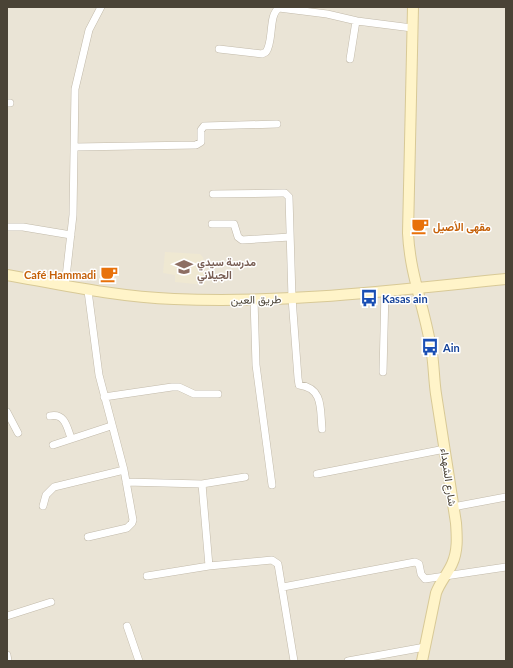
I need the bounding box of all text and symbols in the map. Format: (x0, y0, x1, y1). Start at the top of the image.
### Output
cafe icon: مقهى الأصيل (410, 216, 430, 236)
place label: مقهى الأصيل (433, 220, 491, 234)
place label: مدرسة سيدي الجيلاني (197, 255, 256, 284)
school or university icon: مدرسة سيدي الجيلاني (174, 257, 194, 277)
cafe icon: Café Hammadi (99, 264, 119, 284)
place label: Café Hammadi (24, 268, 96, 281)
bus stop icon: Kasas ain (359, 288, 379, 308)
street label: طريق العين (231, 292, 281, 307)
place label: Kasas ain (382, 292, 428, 305)
bus stop icon: Ain (420, 337, 440, 357)
place label: Ain (442, 341, 460, 354)
street label: شارع الشهداء (437, 447, 460, 507)

